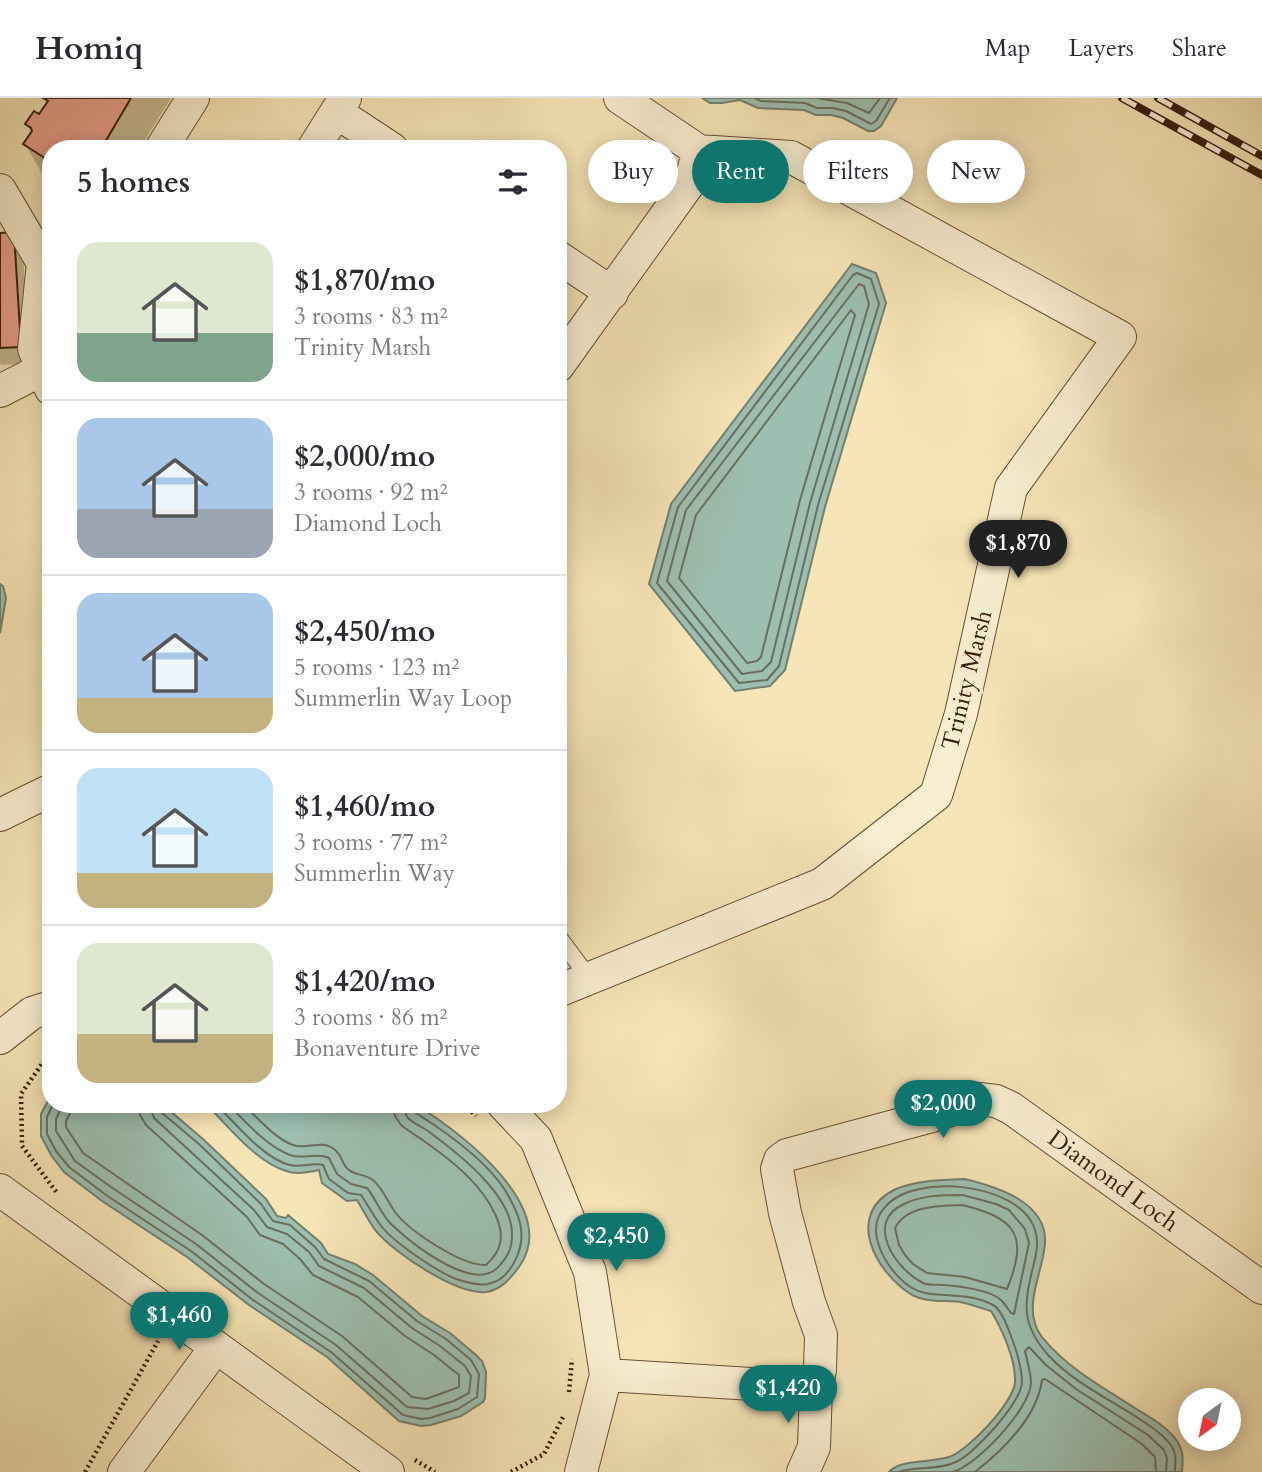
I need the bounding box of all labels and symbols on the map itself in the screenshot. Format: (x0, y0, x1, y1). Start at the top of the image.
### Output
pin: $1,870 (961, 520, 1075, 580)
street label: Trinity Marsh (934, 607, 1000, 753)
pin: $2,000 (886, 1080, 1000, 1140)
street label: Diamond Loch (1041, 1122, 1185, 1240)
pin: $2,450 (559, 1214, 673, 1273)
pin: $1,460 (122, 1292, 236, 1352)
pin: $1,420 (731, 1366, 845, 1425)
north arrow (1178, 1388, 1241, 1451)

